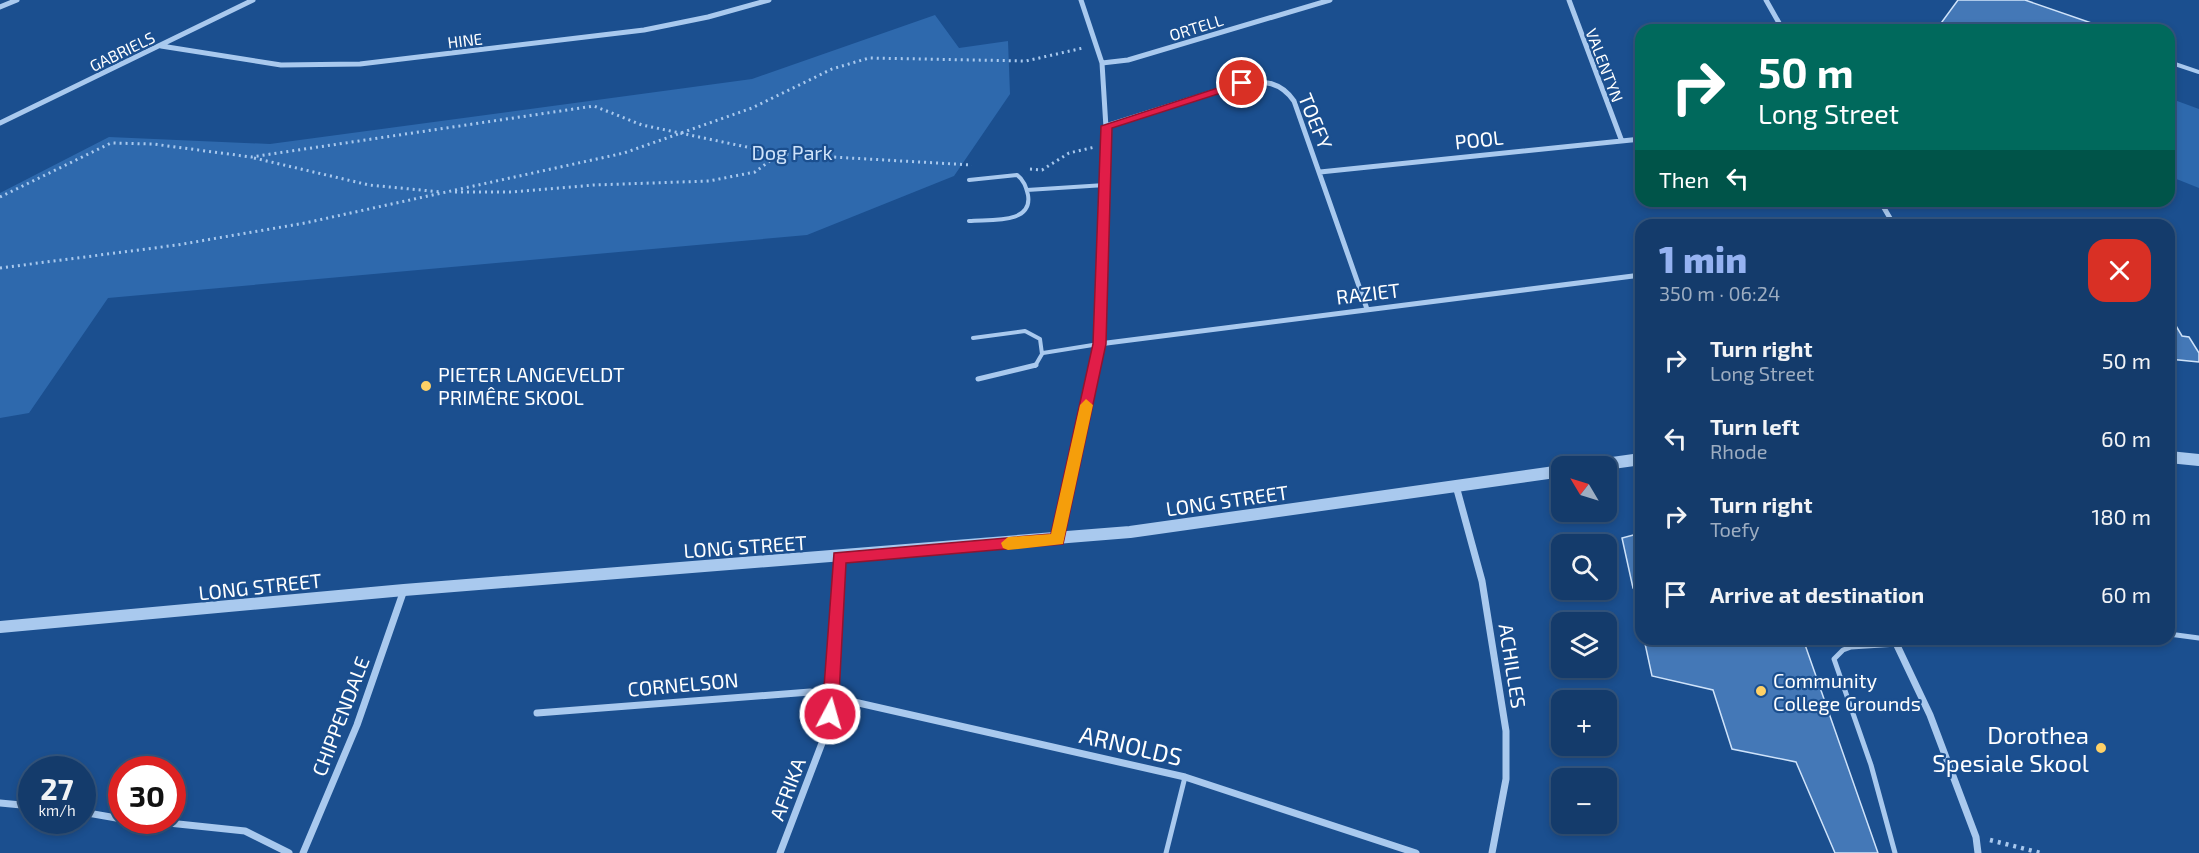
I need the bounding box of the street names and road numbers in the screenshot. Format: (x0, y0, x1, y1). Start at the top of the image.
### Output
street label: ORTELL (1167, 10, 1225, 44)
street label: VALENTYN (1582, 26, 1628, 104)
street label: GABRIELS (86, 27, 158, 75)
street label: HINE (446, 28, 484, 52)
street label: TOEFY (1294, 90, 1338, 153)
street label: POOL (1453, 125, 1505, 153)
street label: RAZIET (1335, 277, 1402, 309)
street label: LONG STREET (1164, 479, 1290, 520)
street label: LONG STREET (682, 530, 808, 562)
street label: LONG STREET (197, 568, 323, 604)
street label: ACHILLES (1494, 622, 1532, 710)
street label: CHIPPENDALE (306, 653, 374, 779)
street label: CORNELSON (627, 667, 739, 701)
street label: ARNOLDS (1077, 719, 1185, 771)
street label: AFRIKA (764, 754, 810, 824)

